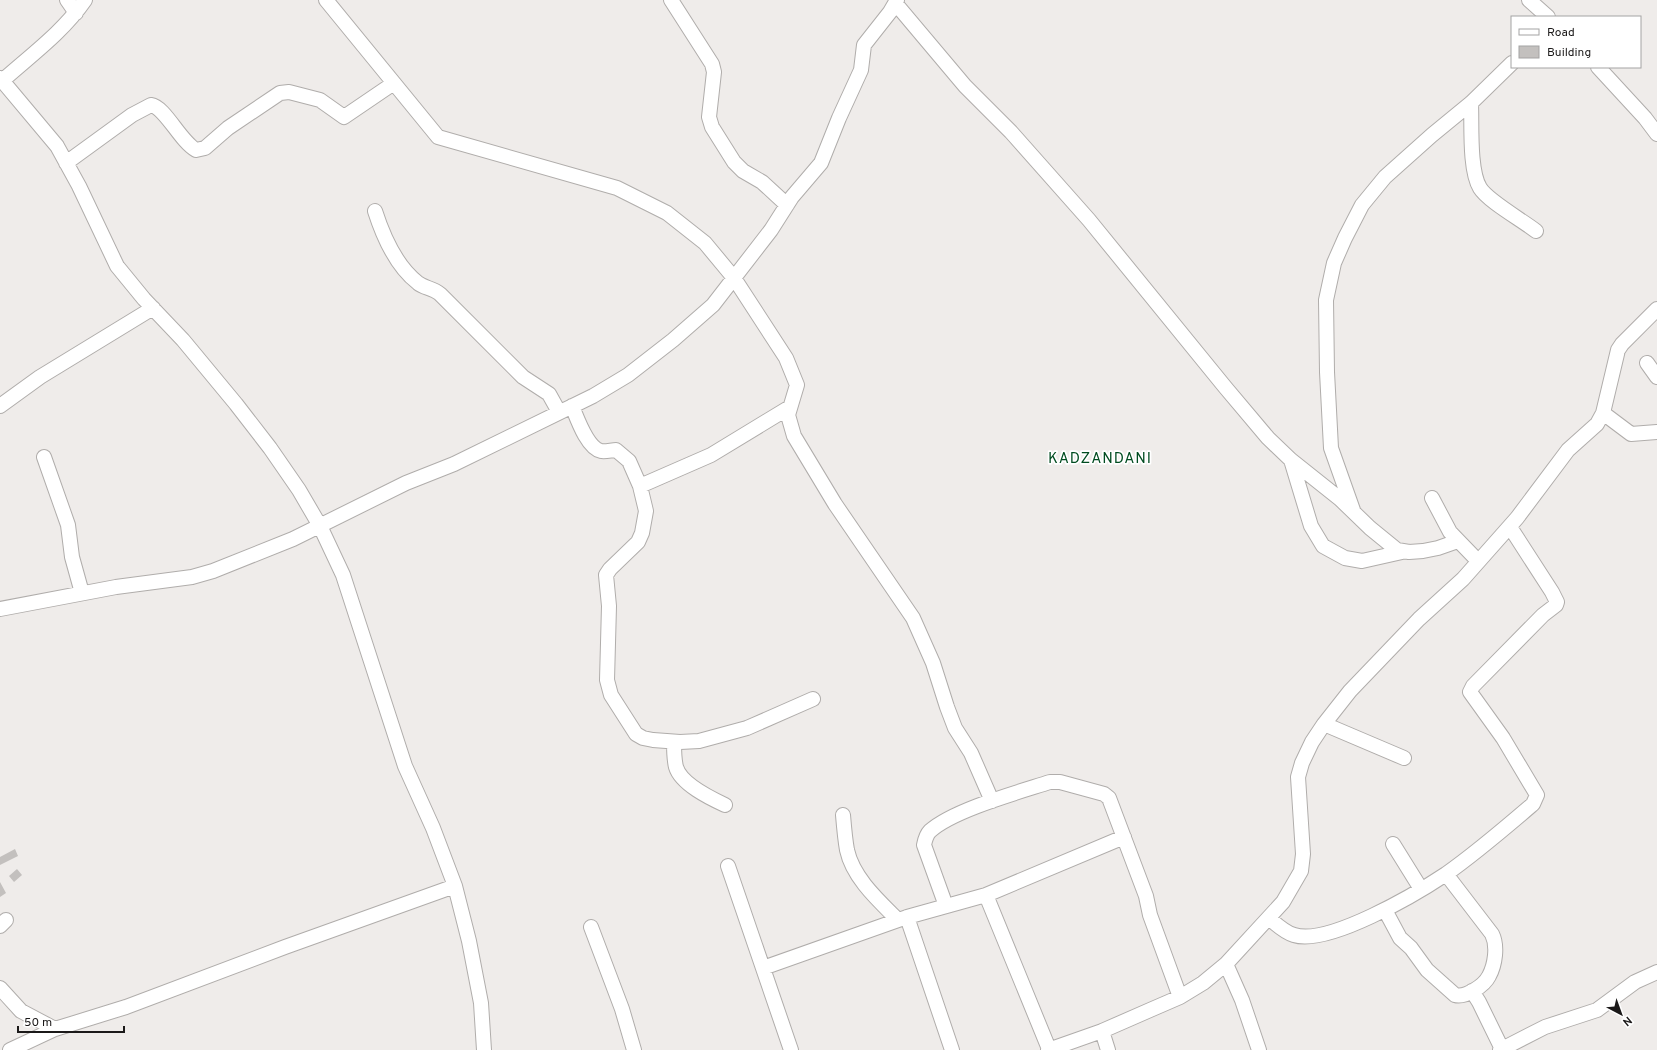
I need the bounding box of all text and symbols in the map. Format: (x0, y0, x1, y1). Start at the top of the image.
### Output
legend (1511, 16, 1641, 68)
text: Road (1547, 25, 1575, 41)
text: Building (1547, 45, 1591, 61)
district label: KADZANDANI (1048, 450, 1152, 469)
north arrow (1601, 994, 1641, 1034)
scale bar (18, 1008, 124, 1034)
text: N (1619, 1013, 1634, 1029)
text: 50 m (24, 1015, 52, 1031)

